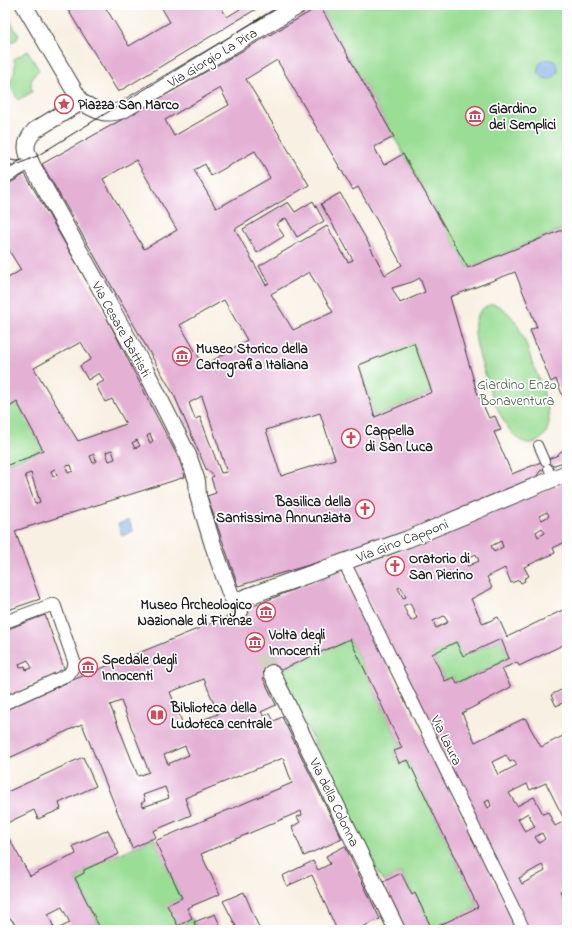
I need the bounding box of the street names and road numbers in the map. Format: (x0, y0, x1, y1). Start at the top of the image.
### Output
street label: Via Giorgio La Pira (163, 23, 262, 95)
street label: Via Cesare Battisti (85, 277, 156, 382)
street label: Via Gino Capponi (353, 514, 452, 569)
street label: Via Laura (424, 711, 467, 769)
street label: Via della Colonna (303, 754, 364, 851)

